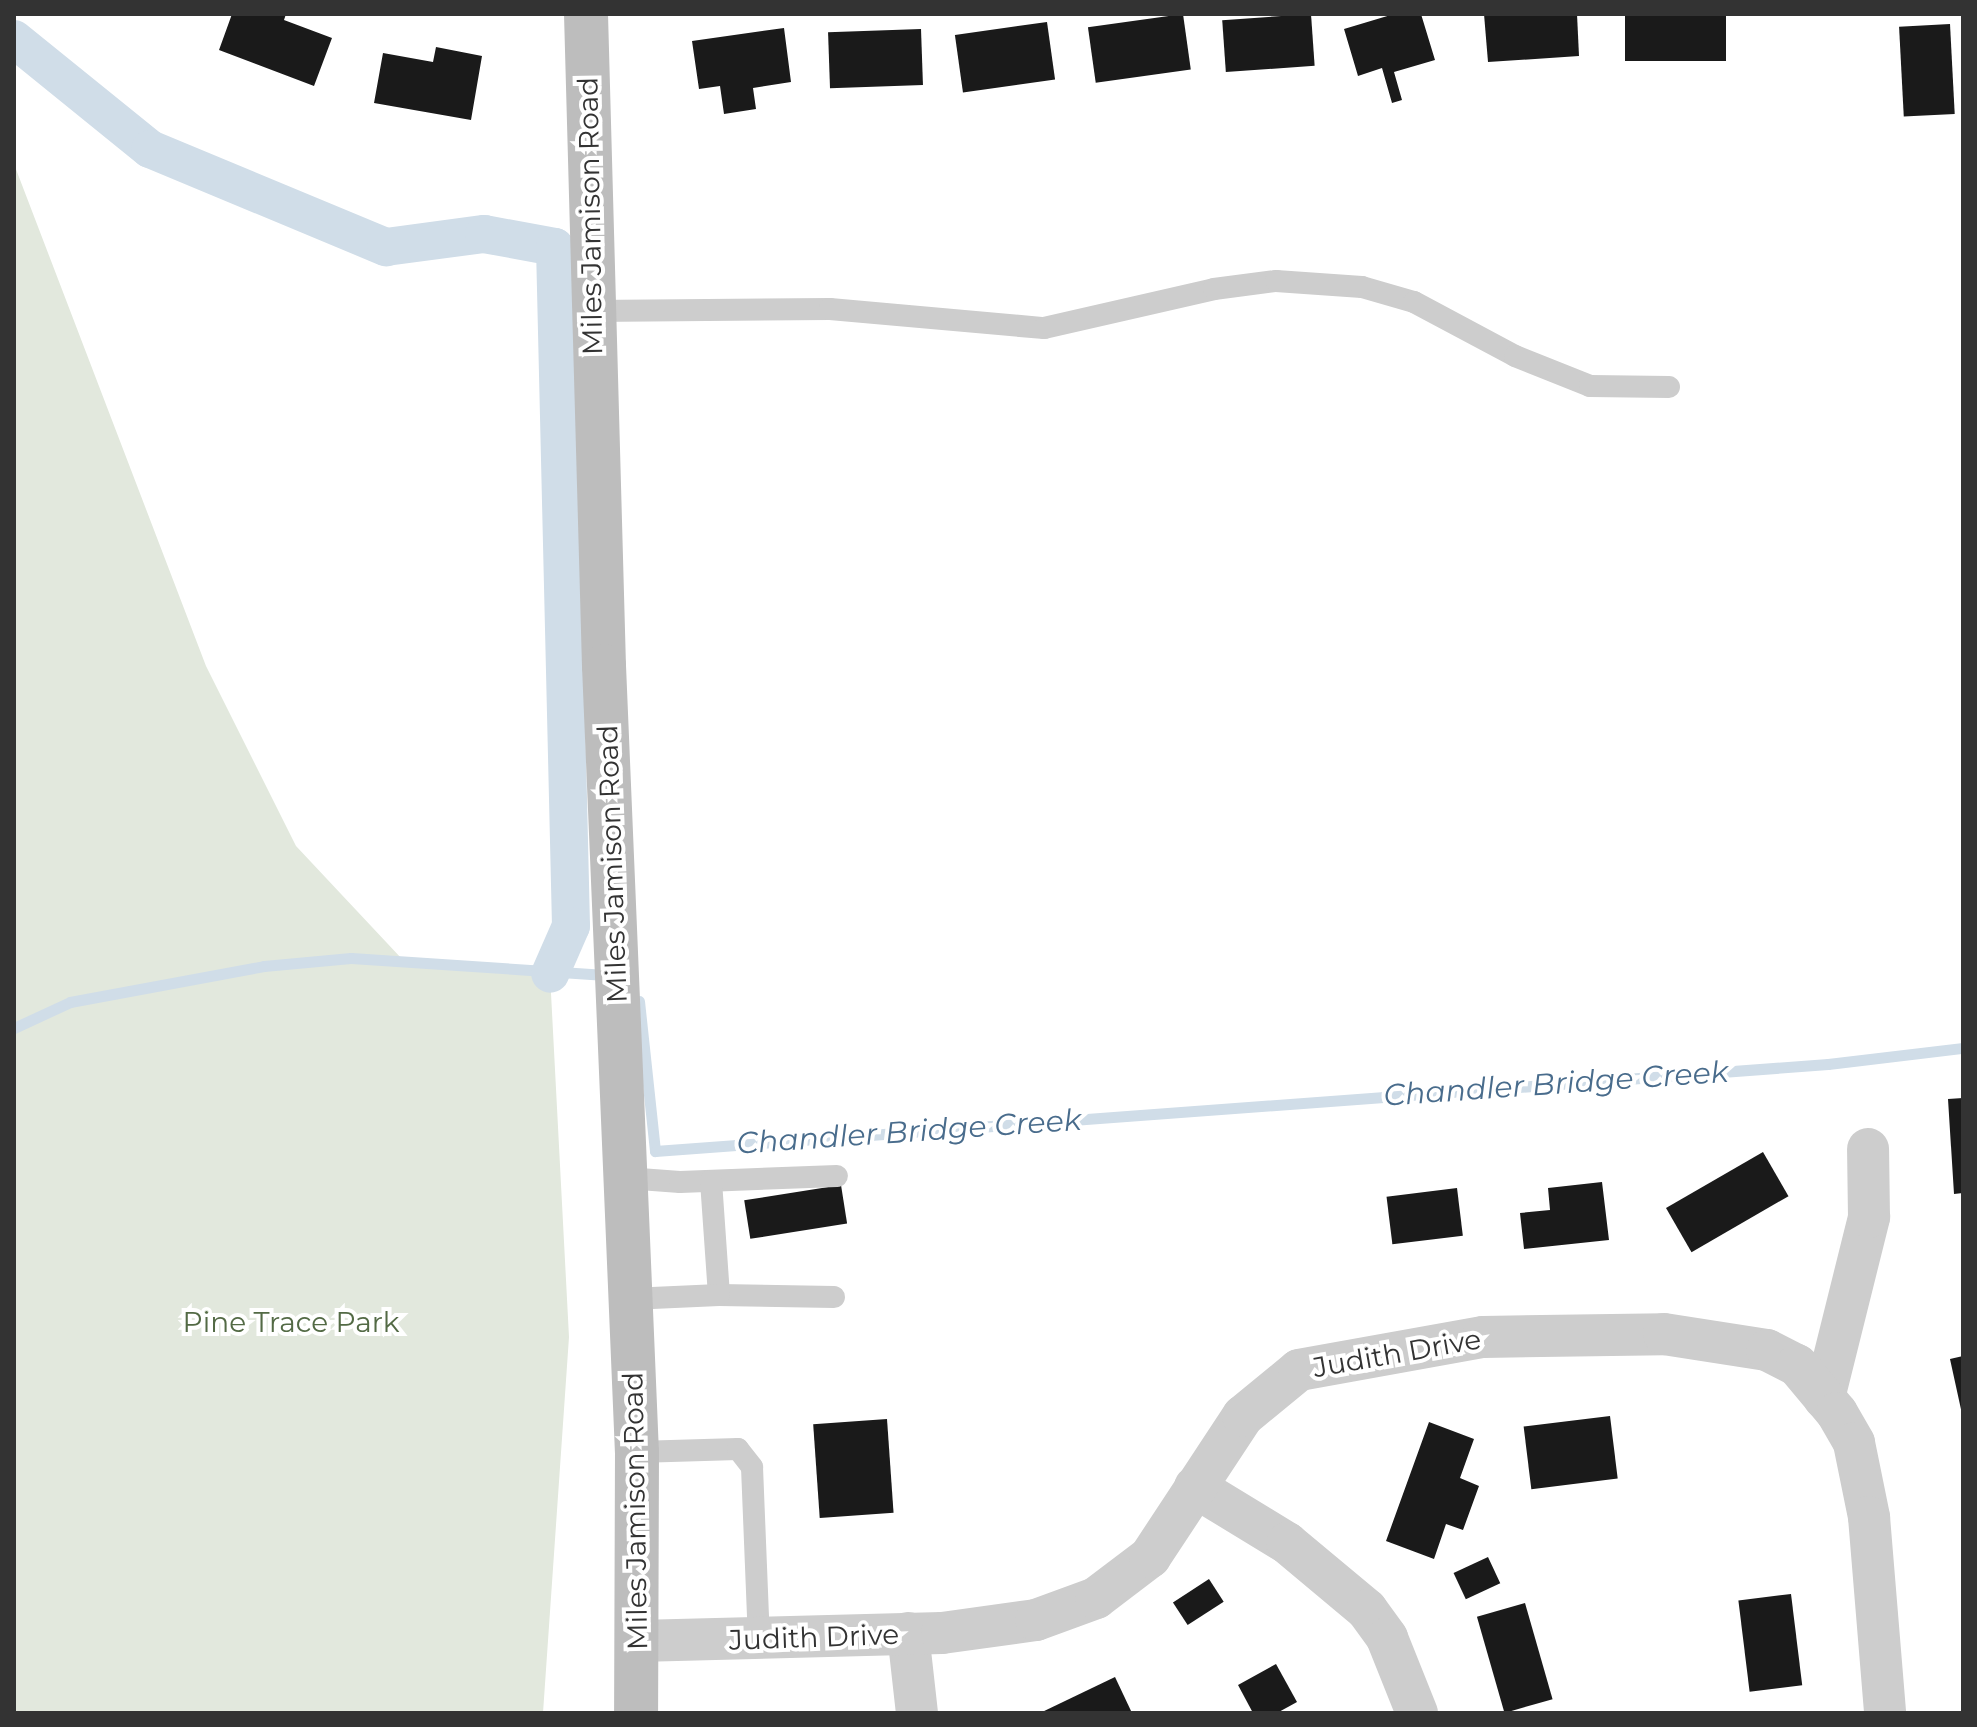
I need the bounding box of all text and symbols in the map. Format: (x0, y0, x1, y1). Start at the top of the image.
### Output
street label: Miles Jamison Road (571, 77, 609, 355)
street label: Miles Jamison Road (590, 724, 634, 1004)
water label: Chandler Bridge Creek (1382, 1054, 1730, 1114)
water label: Chandler Bridge Creek (735, 1102, 1083, 1162)
park label: Pine Trace Park (183, 1305, 399, 1339)
street label: Judith Drive (1310, 1322, 1484, 1384)
street label: Miles Jamison Road (616, 1372, 654, 1650)
street label: Judith Drive (728, 1617, 900, 1657)

